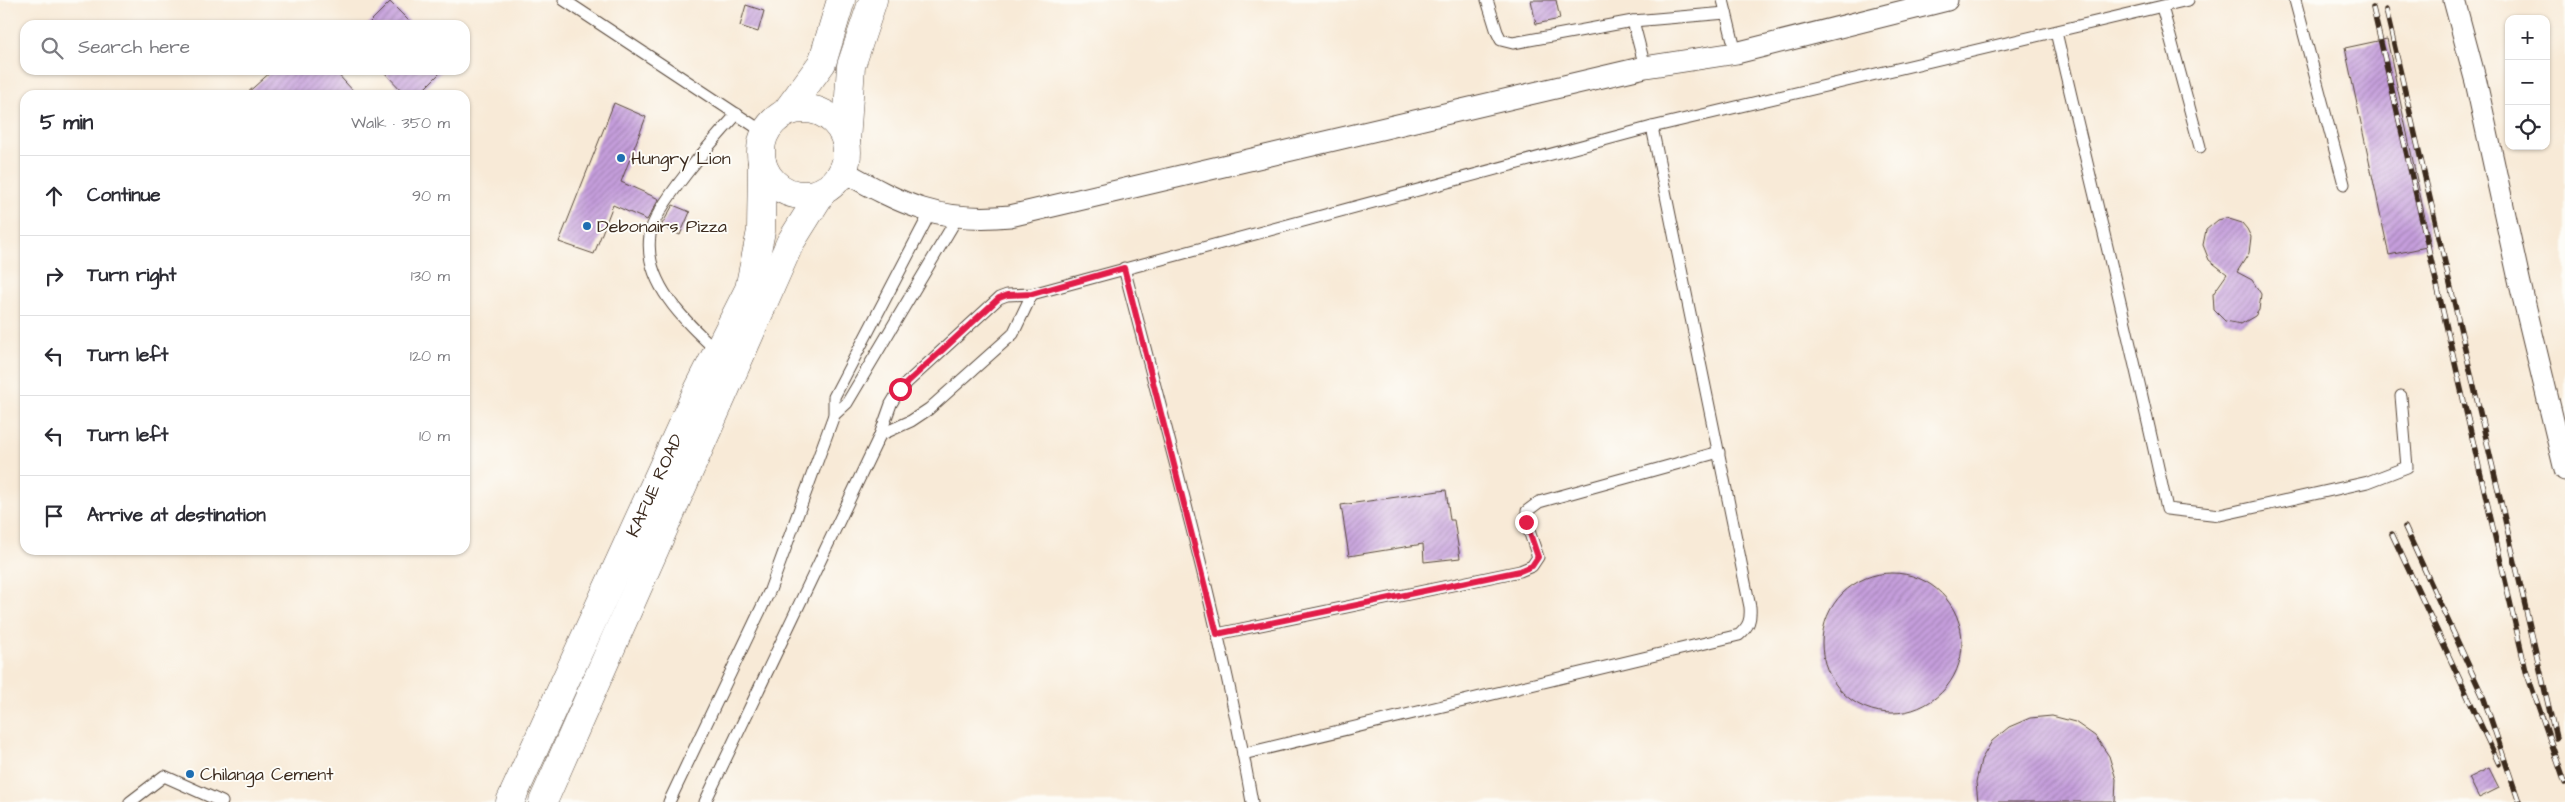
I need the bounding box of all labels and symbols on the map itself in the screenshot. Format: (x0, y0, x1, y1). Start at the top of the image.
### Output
place label: Hungry Lion (631, 146, 731, 172)
marker: Hungry Lion (615, 152, 627, 164)
place label: Debonairs Pizza (597, 214, 727, 239)
marker: Debonairs Pizza (581, 220, 593, 232)
route start (889, 378, 912, 401)
street label: KAFUE ROAD (620, 430, 689, 541)
route end (1515, 511, 1538, 534)
place label: Chilanga Cement (200, 762, 334, 788)
marker: Chilanga Cement (184, 768, 196, 780)

